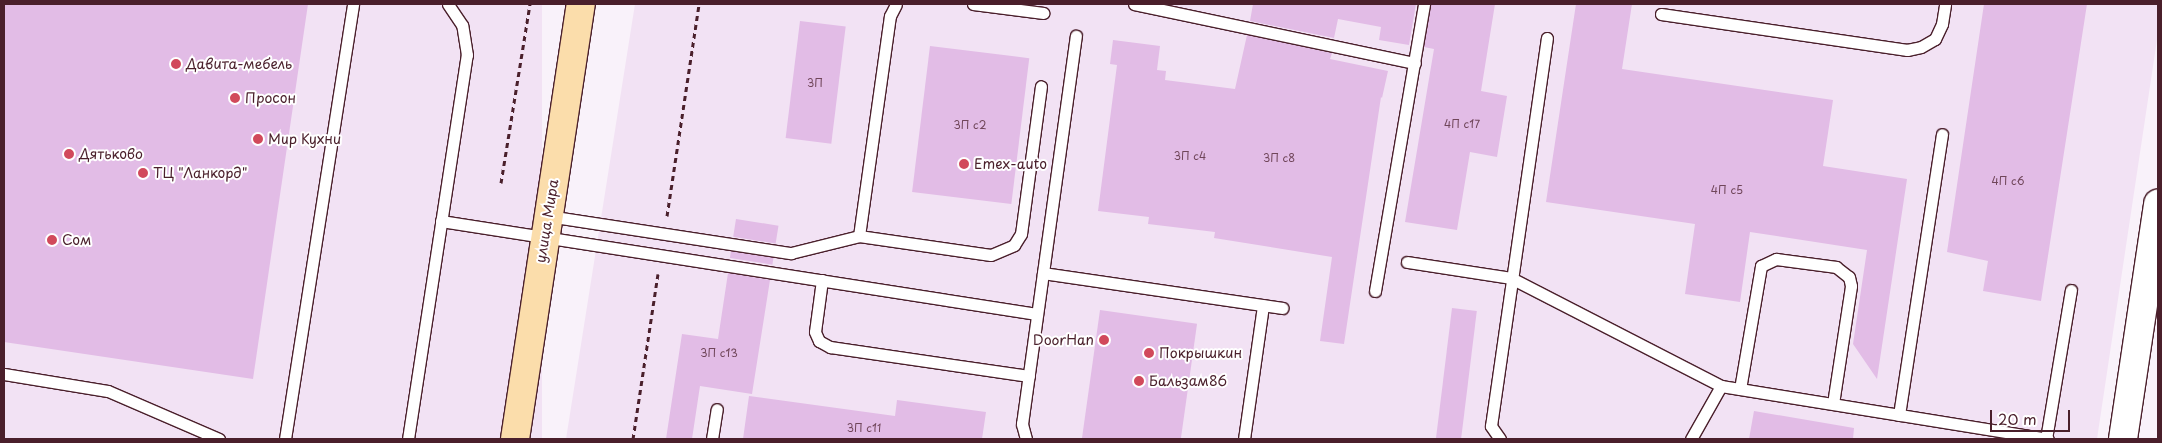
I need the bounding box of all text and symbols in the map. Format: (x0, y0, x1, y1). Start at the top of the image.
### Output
place label: Давита-мебель (186, 56, 292, 72)
marker: Давита-мебель (170, 58, 182, 70)
house number: 3П (807, 76, 823, 90)
place label: Просон (245, 90, 296, 106)
marker: Просон (229, 92, 241, 104)
house number: 4П с17 (1444, 117, 1480, 131)
house number: 3П с2 (953, 118, 987, 132)
place label: Мир Кухни (268, 131, 342, 147)
marker: Мир Кухни (252, 133, 264, 145)
place label: Дятьково (79, 146, 143, 162)
marker: Дятьково (63, 148, 75, 160)
house number: 3П с4 (1174, 149, 1206, 163)
house number: 3П с8 (1263, 151, 1295, 165)
place label: Emex-auto (974, 156, 1047, 172)
marker: Emex-auto (958, 158, 970, 170)
place label: ТЦ "Ланкорд" (153, 165, 248, 181)
marker: ТЦ "Ланкорд" (137, 167, 149, 179)
house number: 4П с6 (1991, 174, 2025, 188)
street label: улица Мира (532, 178, 562, 264)
house number: 4П с5 (1711, 183, 1743, 197)
place label: Сом (62, 232, 91, 248)
marker: Сом (46, 234, 58, 246)
place label: DoorHan (1033, 332, 1094, 348)
marker: DoorHan (1098, 334, 1110, 346)
place label: Покрышкин (1159, 345, 1242, 361)
house number: 3П с13 (700, 346, 738, 360)
marker: Покрышкин (1143, 347, 1155, 359)
place label: Бальзам86 (1149, 373, 1227, 389)
marker: Бальзам86 (1133, 375, 1145, 387)
scale bar (1992, 400, 2072, 432)
text: 20 m (1998, 407, 2037, 430)
house number: 3П с11 (847, 421, 881, 435)

